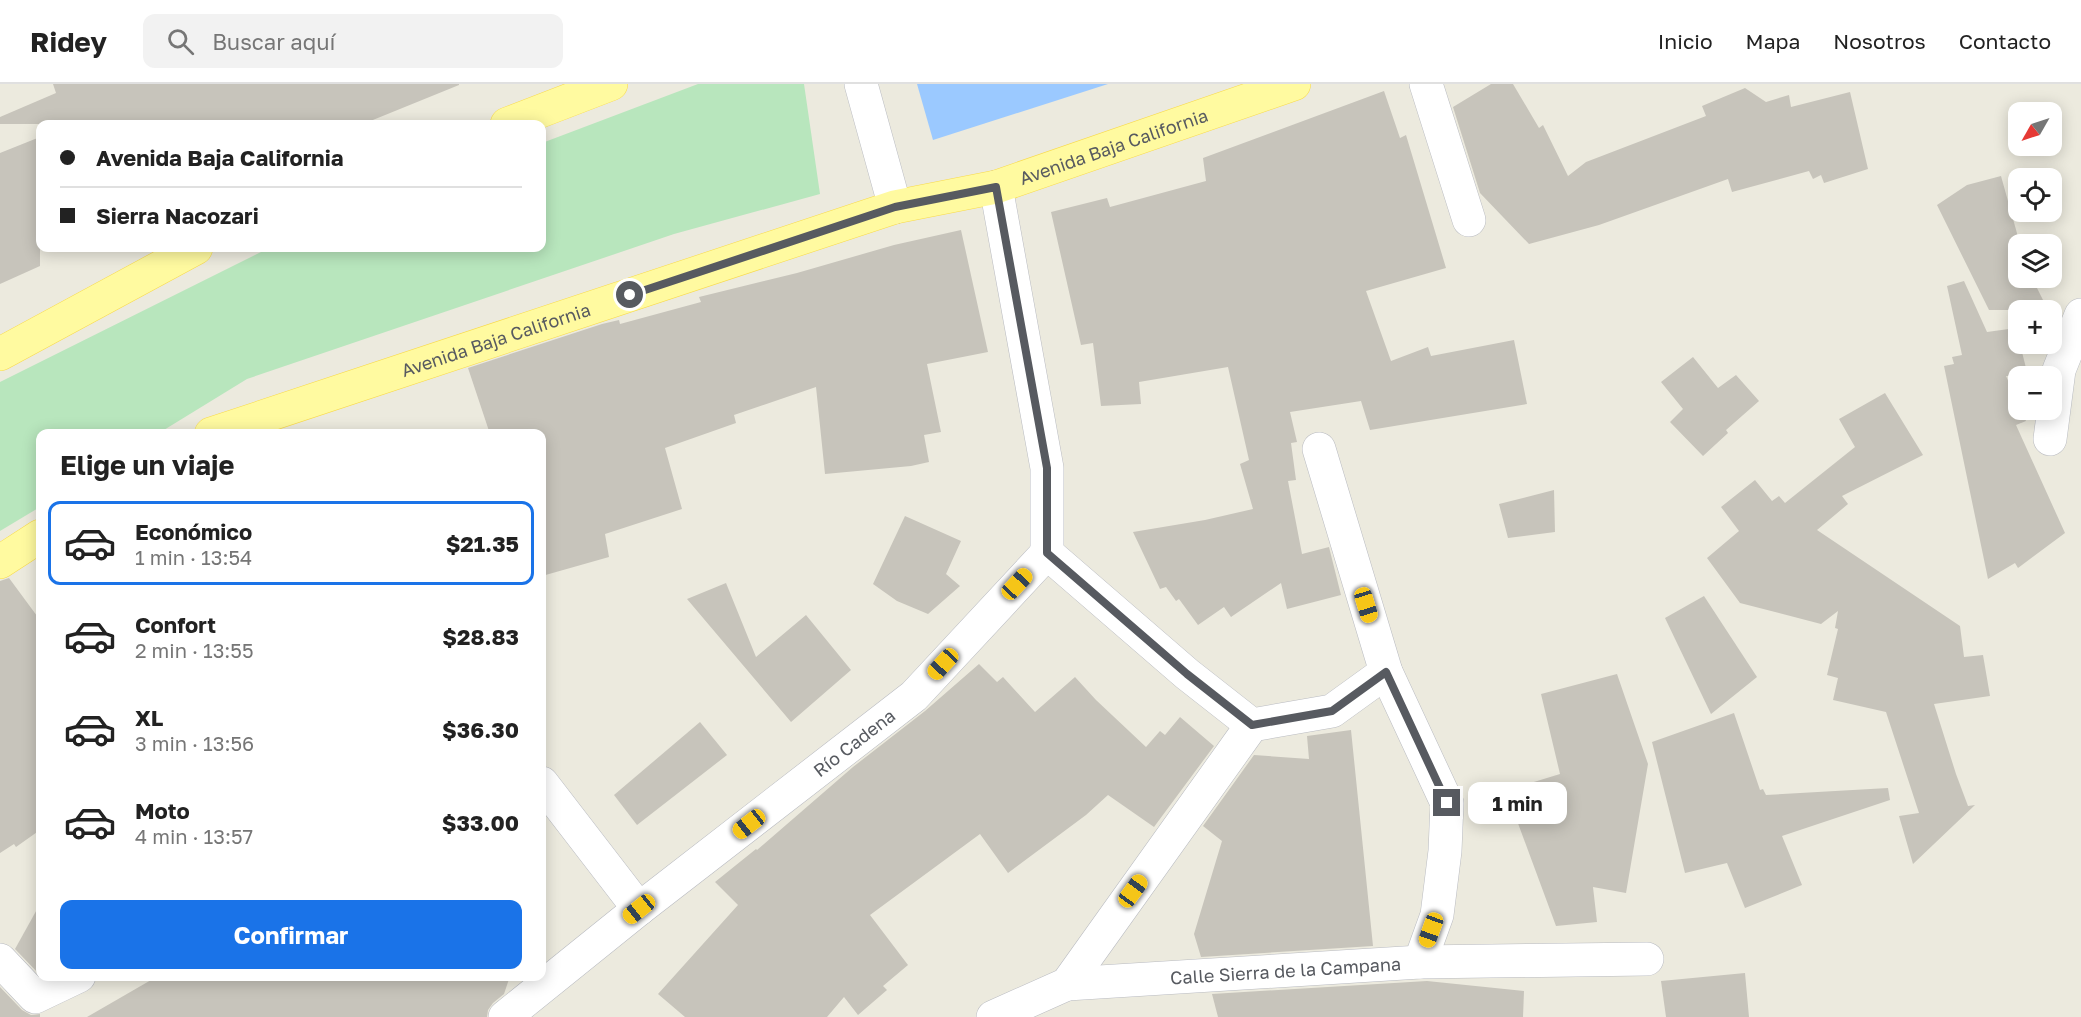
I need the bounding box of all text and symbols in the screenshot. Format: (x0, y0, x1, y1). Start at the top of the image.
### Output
search box (143, 14, 563, 68)
text: Ridey (30, 25, 107, 58)
icon: search (164, 25, 197, 58)
text: Buscar aquí (212, 28, 336, 55)
text: Inicio (1658, 28, 1713, 54)
text: Mapa (1746, 28, 1800, 54)
text: Nosotros (1833, 28, 1926, 54)
text: Contacto (1959, 28, 2051, 54)
north arrow (2008, 102, 2062, 156)
map controls (2008, 102, 2062, 420)
street label: Avenida Baja California (1016, 104, 1211, 189)
text: Avenida Baja California (96, 144, 343, 171)
button: locate (2008, 168, 2062, 222)
text: Sierra Nacozari (96, 202, 259, 229)
button: layers (2008, 234, 2062, 288)
route start (616, 281, 643, 308)
street label: Avenida Baja California (398, 298, 593, 381)
button: + (2008, 300, 2062, 354)
button: − (2008, 366, 2062, 420)
text: Elige un viaje (60, 449, 234, 481)
icon: car (63, 516, 117, 570)
text: Económico (135, 518, 252, 545)
text: $21.35 (446, 530, 519, 557)
text: 1 min · 13:54 (135, 545, 252, 569)
car (998, 565, 1036, 603)
car (1352, 585, 1380, 625)
icon: car (63, 609, 117, 663)
text: Confort (135, 611, 216, 638)
text: $28.83 (442, 623, 519, 650)
text: 2 min · 13:55 (135, 638, 254, 662)
car (924, 645, 962, 683)
icon: car (63, 702, 117, 756)
text: XL (135, 704, 163, 731)
street label: Río Cadena (809, 704, 899, 781)
text: $36.30 (442, 716, 519, 743)
text: 3 min · 13:56 (135, 731, 254, 755)
callout: 1 min (1468, 782, 1567, 824)
route end (1433, 789, 1460, 816)
text: 1 min (1492, 791, 1543, 815)
icon: car (63, 795, 117, 849)
text: Moto (135, 797, 190, 824)
car (729, 806, 769, 842)
text: $33.00 (442, 809, 519, 836)
text: 4 min · 13:57 (135, 824, 253, 848)
car (1115, 871, 1151, 911)
car (619, 891, 659, 927)
button: Confirmar (60, 900, 522, 969)
car (1416, 910, 1446, 950)
street label: Calle Sierra de la Campana (1169, 952, 1402, 989)

